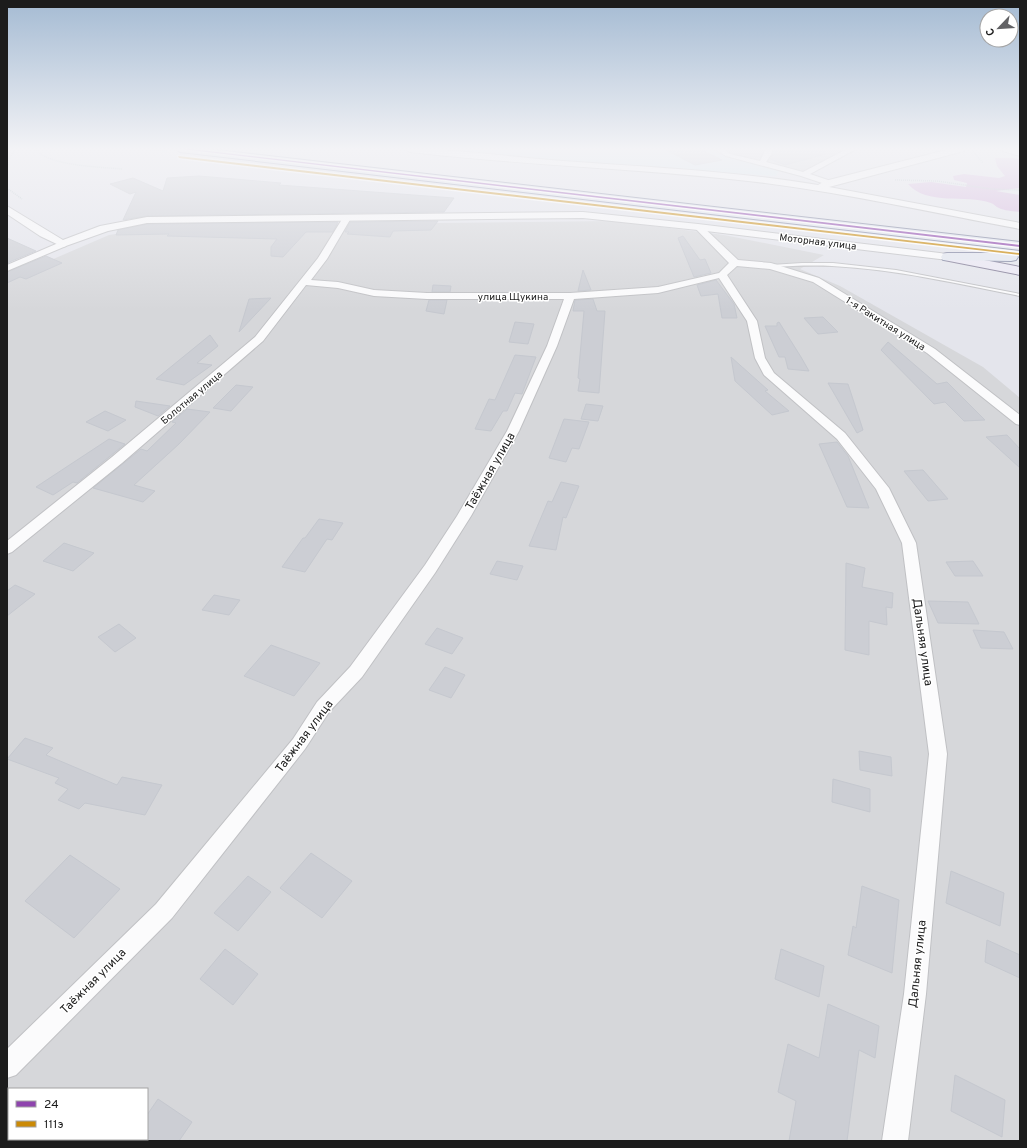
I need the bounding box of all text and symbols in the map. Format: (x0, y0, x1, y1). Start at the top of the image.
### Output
north arrow (979, 8, 1019, 48)
text: С (983, 26, 999, 38)
street label: Моторная улица (779, 231, 857, 254)
street label: улица Щукина (478, 291, 548, 304)
street label: 1-я Ракитная улица (843, 294, 928, 354)
street label: Болотная улица (158, 369, 226, 428)
street label: Таёжная улица (462, 430, 520, 513)
street label: Дальняя улица (908, 597, 936, 687)
street label: Таёжная улица (272, 697, 337, 776)
street label: Дальняя улица (905, 919, 931, 1009)
street label: Таёжная улица (57, 945, 130, 1018)
legend (8, 1088, 148, 1140)
text: 24 (44, 1097, 59, 1113)
text: 111э (44, 1117, 63, 1133)

